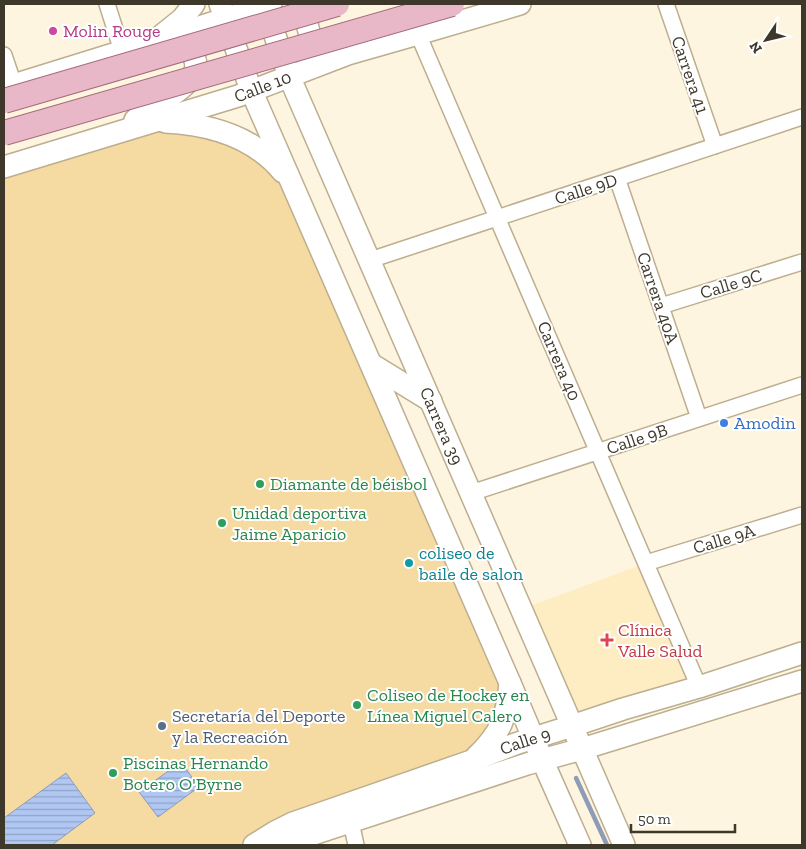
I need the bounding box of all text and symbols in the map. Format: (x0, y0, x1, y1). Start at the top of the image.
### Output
north arrow (741, 15, 791, 65)
place label: Molin Rouge (63, 20, 160, 42)
marker: Molin Rouge (47, 25, 59, 37)
street label: Carrera 41 (666, 33, 714, 117)
text: N (746, 38, 766, 56)
street label: Calle 10 (231, 66, 295, 108)
street label: Calle 9D (552, 169, 620, 209)
street label: Carrera 40A (632, 249, 684, 347)
street label: Calle 9C (697, 264, 765, 304)
street label: Carrera 40 (532, 318, 586, 404)
street label: Carrera 39 (415, 384, 468, 468)
place label: Amodin (734, 412, 796, 434)
marker: Amodin (718, 417, 730, 429)
street label: Calle 9B (604, 419, 670, 459)
place label: Diamante de béisbol (270, 473, 427, 495)
marker: Diamante de béisbol (254, 478, 266, 490)
place label: Unidad deportiva Jaime Aparicio (232, 502, 367, 545)
marker: Unidad deportiva Jaime Aparicio (216, 517, 228, 529)
street label: Calle 9A (690, 519, 758, 559)
place label: coliseo de baile de salon (418, 542, 524, 585)
marker: coliseo de baile de salon (403, 557, 415, 569)
place label: Clínica Valle Salud (617, 619, 703, 662)
marker: Clínica Valle Salud (600, 633, 614, 647)
place label: Coliseo de Hockey en Línea Miguel Calero (367, 684, 530, 727)
marker: Coliseo de Hockey en Línea Miguel Calero (351, 699, 363, 711)
place label: Secretaría del Deporte y la Recreación (172, 705, 345, 748)
marker: Secretaría del Deporte y la Recreación (156, 720, 168, 732)
street label: Calle 9 (497, 722, 553, 760)
place label: Piscinas Hernando Botero O'Byrne (123, 752, 268, 795)
marker: Piscinas Hernando Botero O'Byrne (107, 767, 119, 779)
scale bar (631, 802, 735, 834)
text: 50 m (638, 810, 671, 828)

